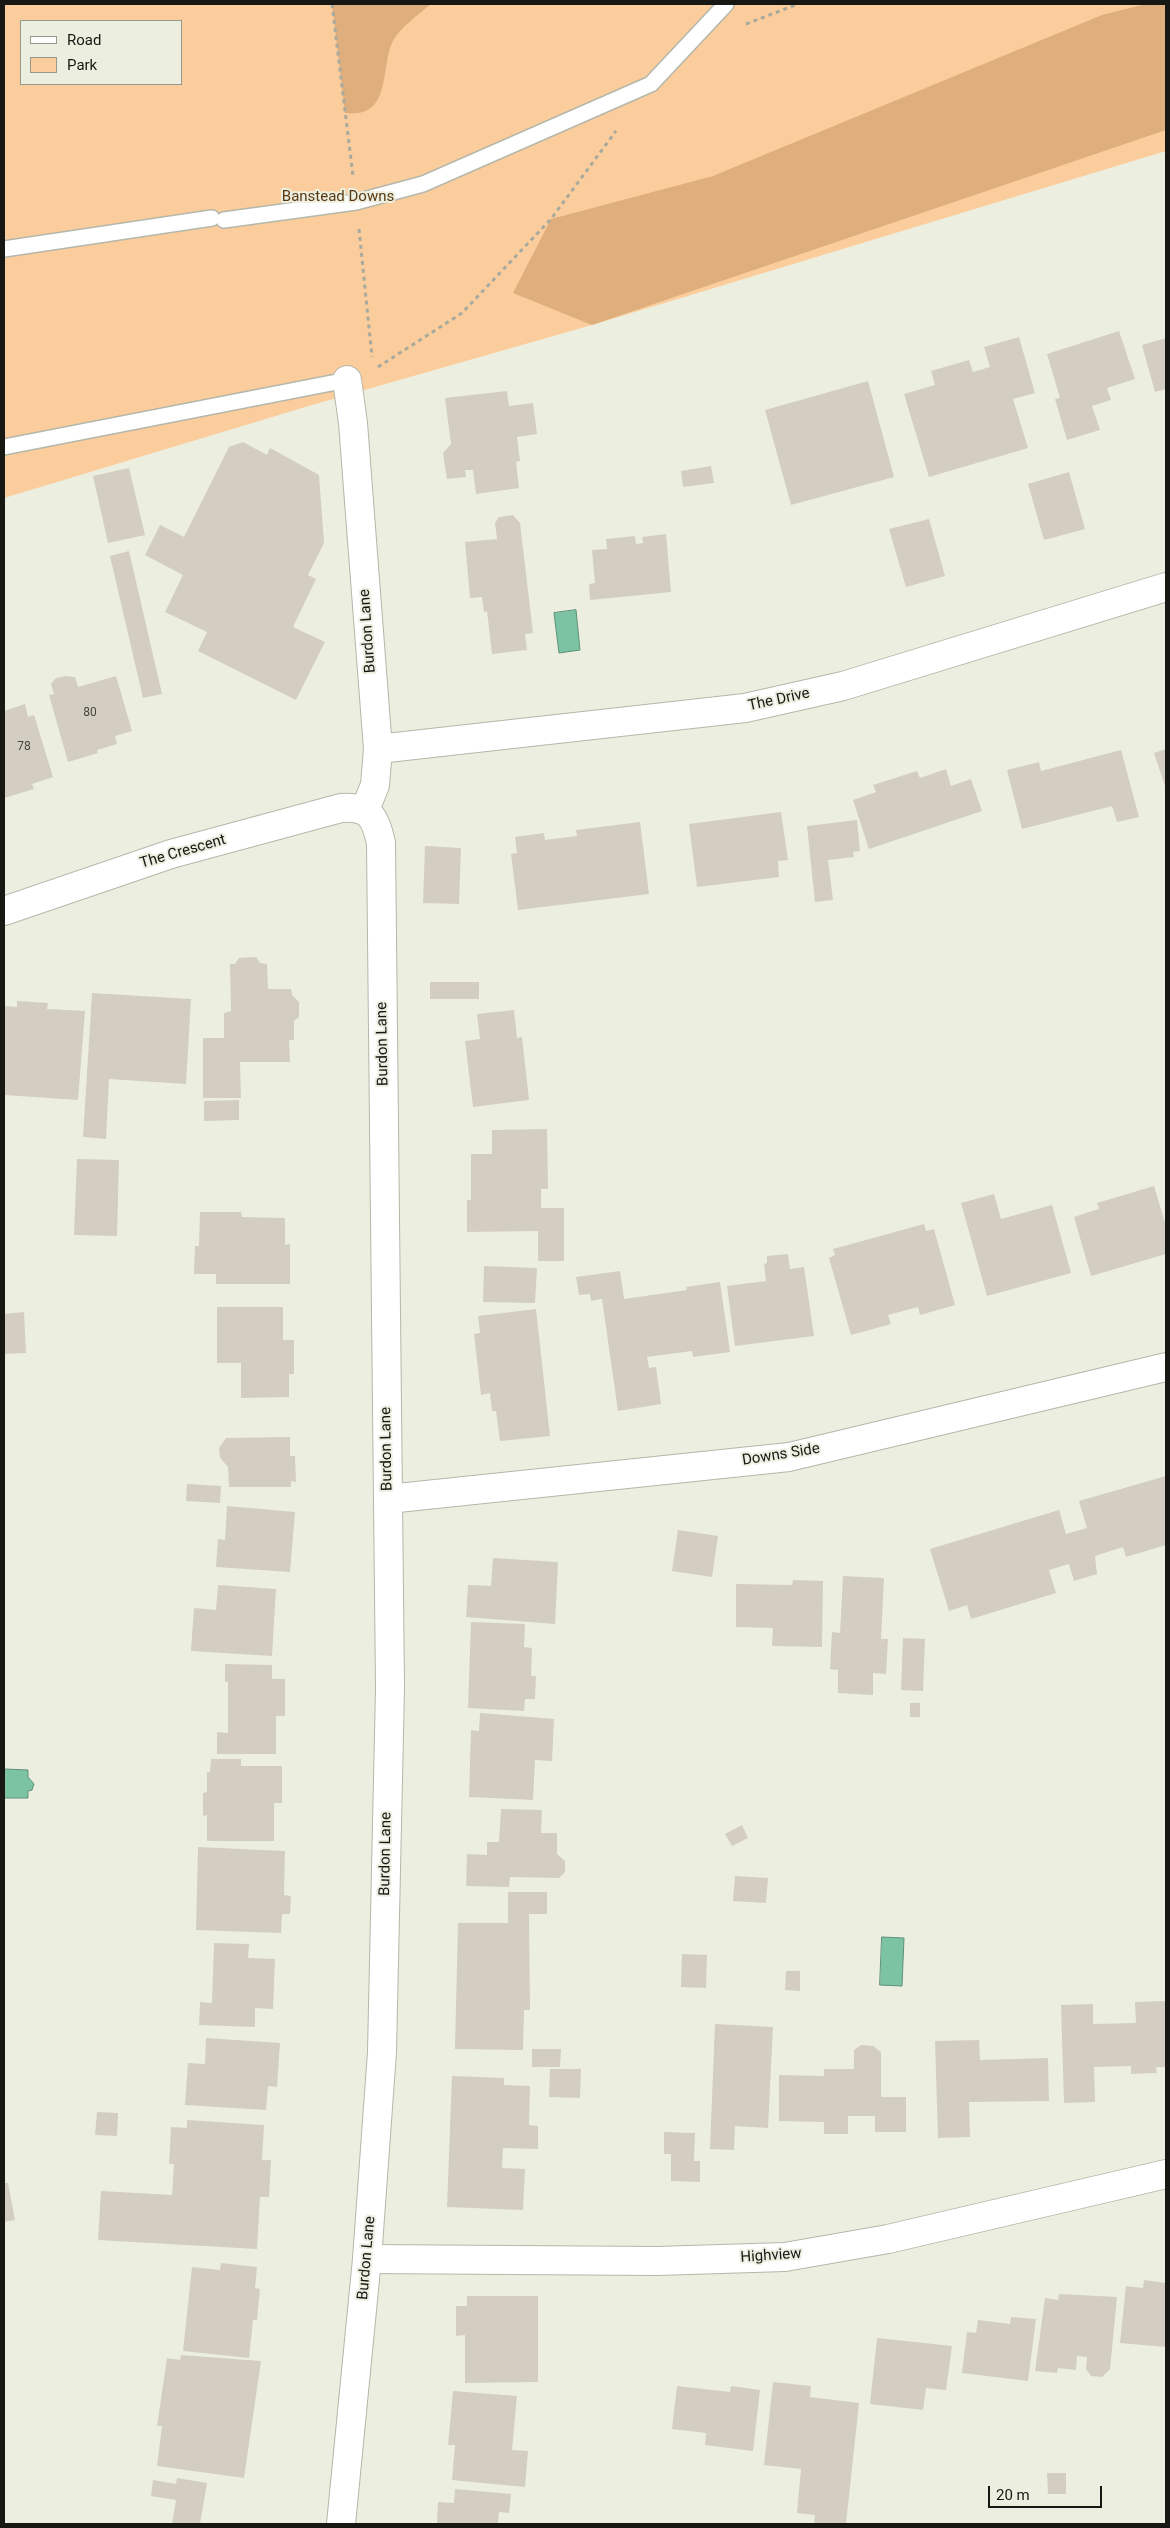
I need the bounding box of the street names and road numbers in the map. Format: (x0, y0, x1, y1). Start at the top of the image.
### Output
street label: Burdon Lane (356, 588, 380, 674)
street label: The Drive (747, 685, 811, 715)
street label: The Crescent (138, 831, 228, 873)
street label: Burdon Lane (373, 1002, 393, 1086)
street label: Burdon Lane (377, 1407, 397, 1491)
street label: Downs Side (741, 1440, 821, 1470)
street label: Burdon Lane (376, 1812, 396, 1896)
street label: Burdon Lane (354, 2215, 380, 2301)
street label: Highview (740, 2245, 802, 2267)

